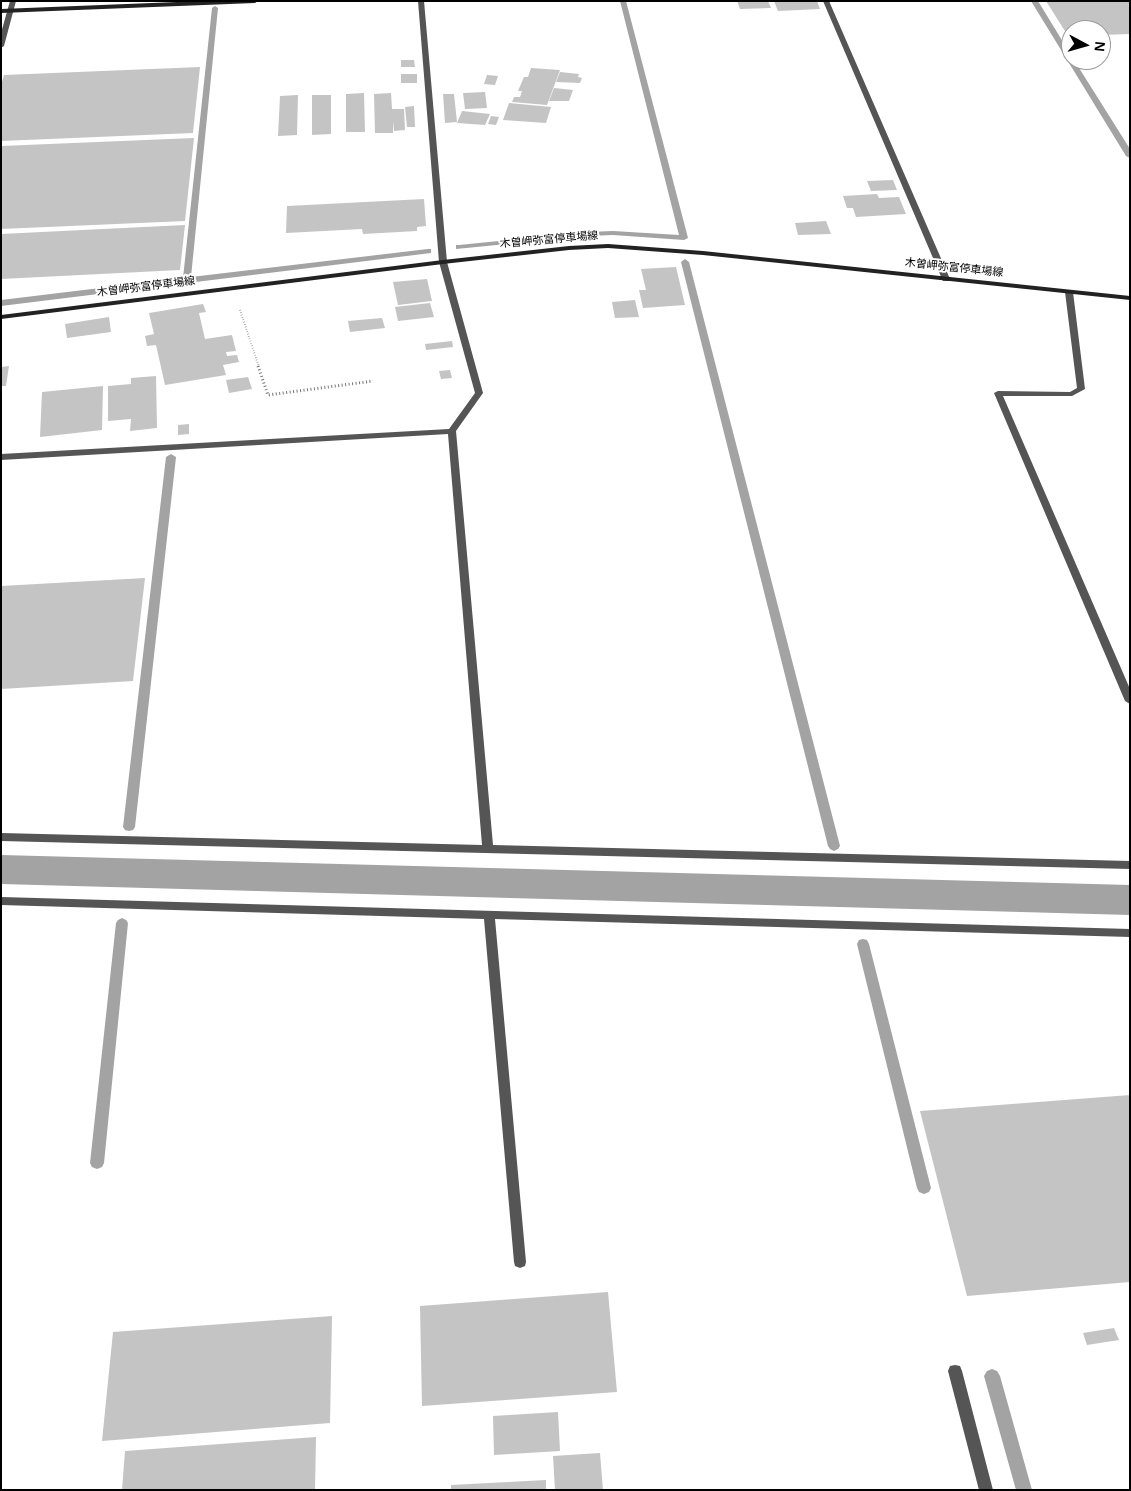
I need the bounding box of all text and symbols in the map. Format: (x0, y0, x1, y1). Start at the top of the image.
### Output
north arrow (1061, 20, 1111, 70)
text: N (1091, 41, 1108, 52)
street label: 木曽岬弥富停車場線 (499, 229, 599, 251)
street label: 木曽岬弥富停車場線 (904, 256, 1004, 280)
street label: 木曽岬弥富停車場線 (96, 274, 196, 300)

